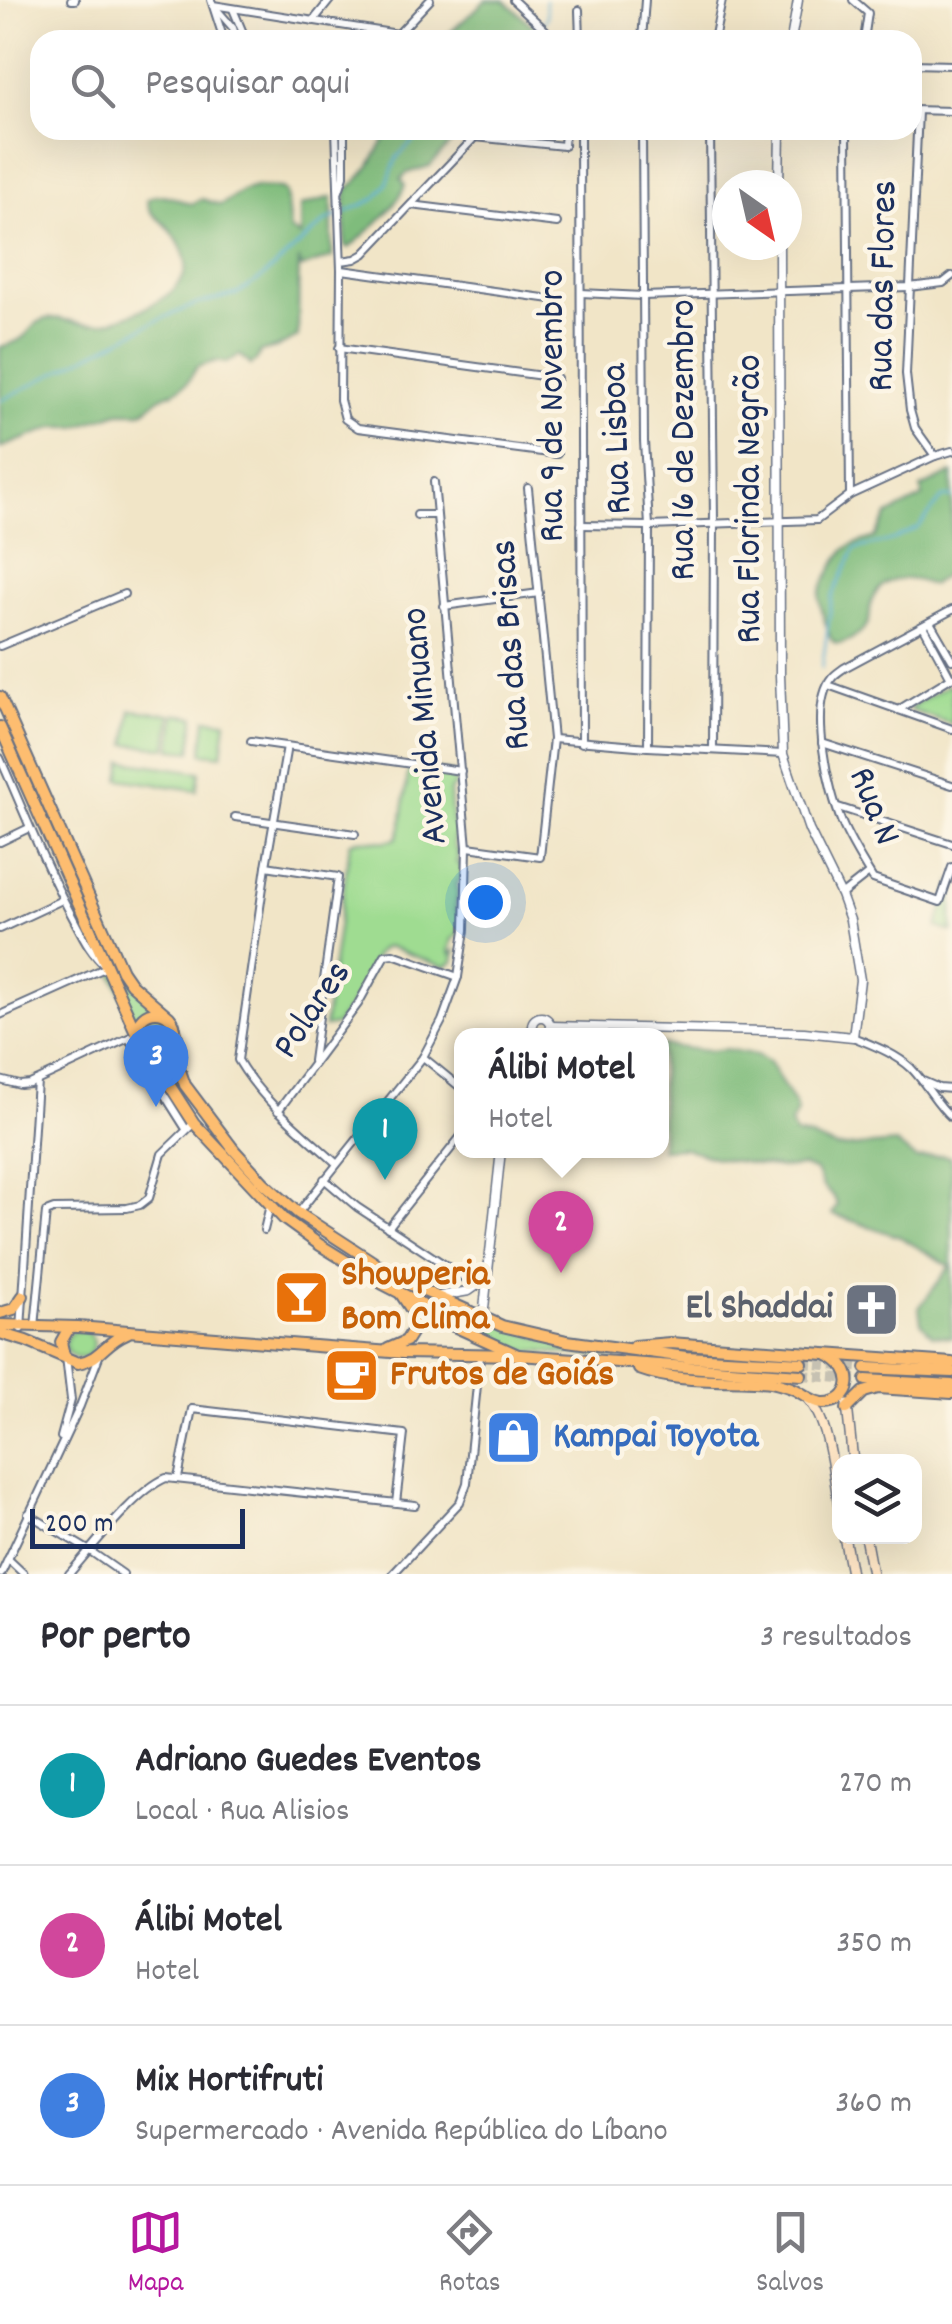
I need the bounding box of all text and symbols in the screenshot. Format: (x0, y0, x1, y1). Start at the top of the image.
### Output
search box (30, 30, 922, 140)
icon: search (65, 58, 120, 113)
text: Pesquisar aqui (145, 58, 350, 113)
north arrow (712, 170, 802, 260)
street label: Rua das Flores (856, 180, 914, 392)
street label: Rua 9 de Novembro (527, 270, 582, 542)
street label: Rua 16 de Dezembro (658, 299, 713, 581)
street label: Rua Florinda Negrão (724, 354, 779, 644)
street label: Rua Lisboa (589, 361, 649, 515)
street label: Rua das Brisas (478, 538, 548, 752)
street label: Avenida Minuano (389, 605, 465, 847)
street label: Rua N (831, 760, 913, 854)
your location (460, 877, 511, 928)
street label: Polares (261, 951, 367, 1071)
pin: 3 (124, 1024, 188, 1107)
popup (454, 1028, 669, 1158)
text: Álibi Motel (488, 1043, 635, 1098)
pin: 1 (352, 1098, 418, 1180)
text: Hotel (488, 1098, 552, 1144)
pin: 2 (528, 1190, 594, 1273)
place label: Showperia Bom Clima (341, 1249, 491, 1348)
bar icon: Showperia Bom Clima (272, 1268, 332, 1328)
church icon: El Shaddai (842, 1279, 902, 1339)
place label: El Shaddai (686, 1282, 833, 1337)
cafe icon: Frutos de Goiás (321, 1346, 381, 1406)
place label: Frutos de Goiás (390, 1349, 614, 1404)
shop icon: Kampai Toyota (484, 1408, 544, 1468)
place label: Kampai Toyota (553, 1411, 759, 1466)
map controls (832, 1454, 922, 1544)
button: layers (832, 1454, 922, 1544)
scale bar (30, 1504, 245, 1548)
text: 200 m (45, 1506, 113, 1546)
text: Por perto (40, 1609, 191, 1669)
text: 3 resultados (760, 1616, 912, 1662)
text: Adriano Guedes Eventos (135, 1735, 481, 1790)
text: 1 (69, 1762, 76, 1808)
text: 270 m (839, 1762, 912, 1808)
text: Local · Rua Alisios (135, 1790, 350, 1836)
text: Álibi Motel (135, 1895, 282, 1950)
text: 2 (66, 1922, 79, 1968)
text: 350 m (836, 1922, 912, 1968)
text: Hotel (135, 1950, 199, 1996)
text: Mix Hortifruti (135, 2055, 323, 2110)
text: 3 (65, 2082, 80, 2128)
text: 360 m (835, 2082, 912, 2128)
text: Supermercado · Avenida República do Líbano (135, 2110, 668, 2156)
tab: Mapa (128, 2205, 183, 2305)
tab: Rotas (439, 2205, 500, 2305)
tab: Salvos (756, 2205, 824, 2305)

